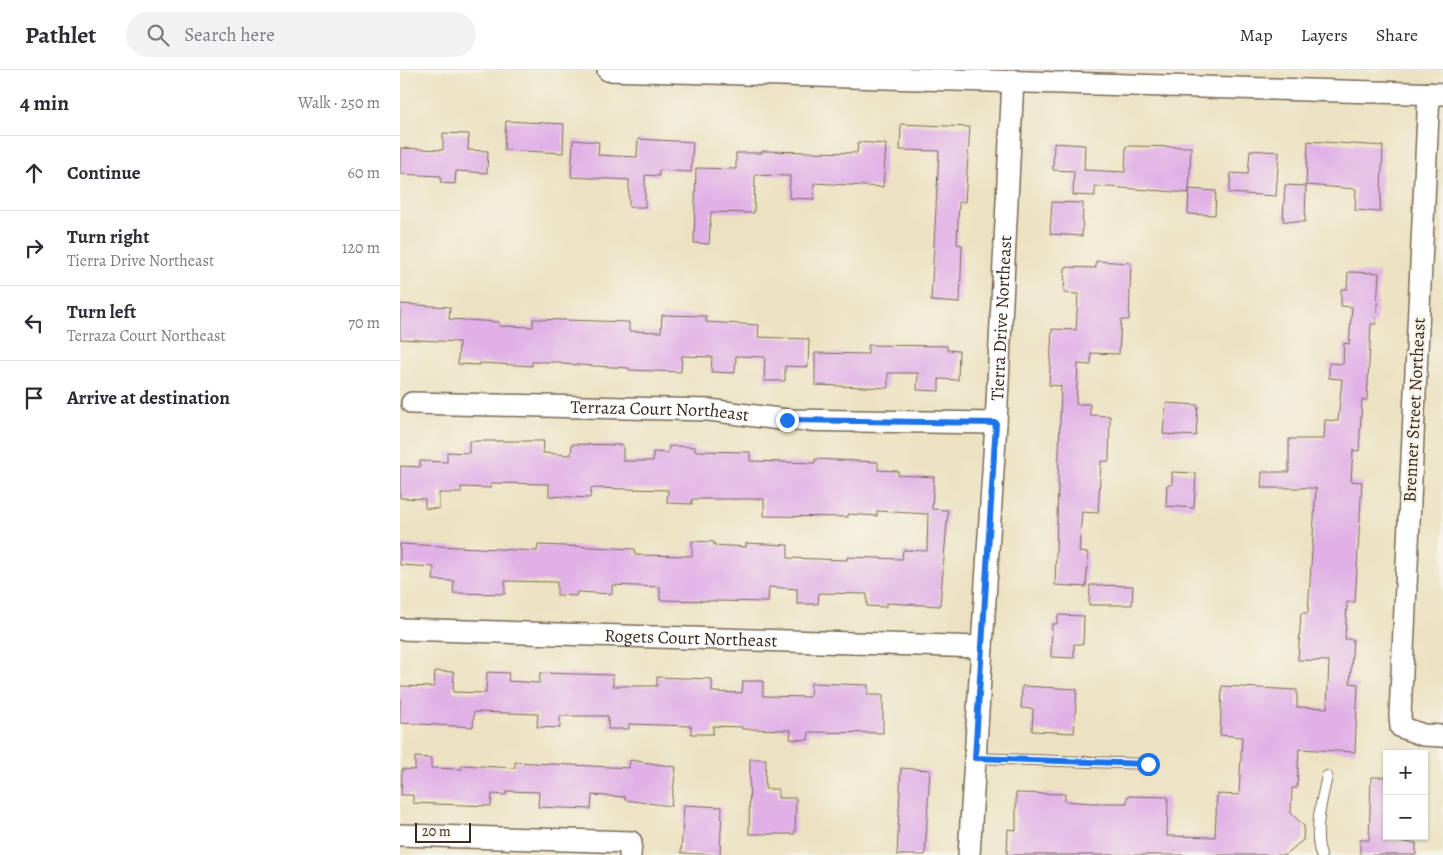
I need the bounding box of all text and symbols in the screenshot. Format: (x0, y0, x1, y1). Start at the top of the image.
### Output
search box (126, 12, 476, 57)
text: Pathlet (25, 19, 96, 51)
icon: search (144, 21, 172, 49)
text: Search here (184, 22, 275, 48)
text: Map (1240, 23, 1273, 47)
text: Layers (1301, 23, 1348, 47)
text: Share (1376, 23, 1418, 47)
text: 4 min (20, 89, 69, 117)
text: Walk · 250 m (298, 92, 380, 114)
icon: ahead (20, 159, 48, 187)
text: Continue (67, 160, 141, 186)
text: 60 m (348, 162, 380, 184)
text: Turn right (67, 224, 149, 250)
icon: right (20, 234, 48, 262)
street label: Tierra Drive Northeast (985, 235, 1017, 401)
text: 120 m (342, 237, 380, 259)
text: Tierra Drive Northeast (67, 250, 214, 272)
text: Turn left (67, 299, 136, 325)
icon: left (20, 309, 48, 337)
text: 70 m (348, 312, 380, 334)
street label: Brenner Street Northeast (1397, 317, 1431, 503)
text: Terraza Court Northeast (67, 325, 226, 347)
icon: arrive (20, 384, 48, 412)
text: Arrive at destination (67, 385, 230, 411)
street label: Terraza Court Northeast (570, 395, 751, 427)
route end (776, 409, 799, 432)
street label: Rogets Court Northeast (604, 623, 778, 653)
map controls (1383, 750, 1428, 840)
button: + (1383, 750, 1428, 795)
route start (1137, 753, 1160, 776)
button: − (1383, 795, 1428, 840)
scale bar (415, 820, 471, 843)
text: 20 m (422, 822, 451, 841)

